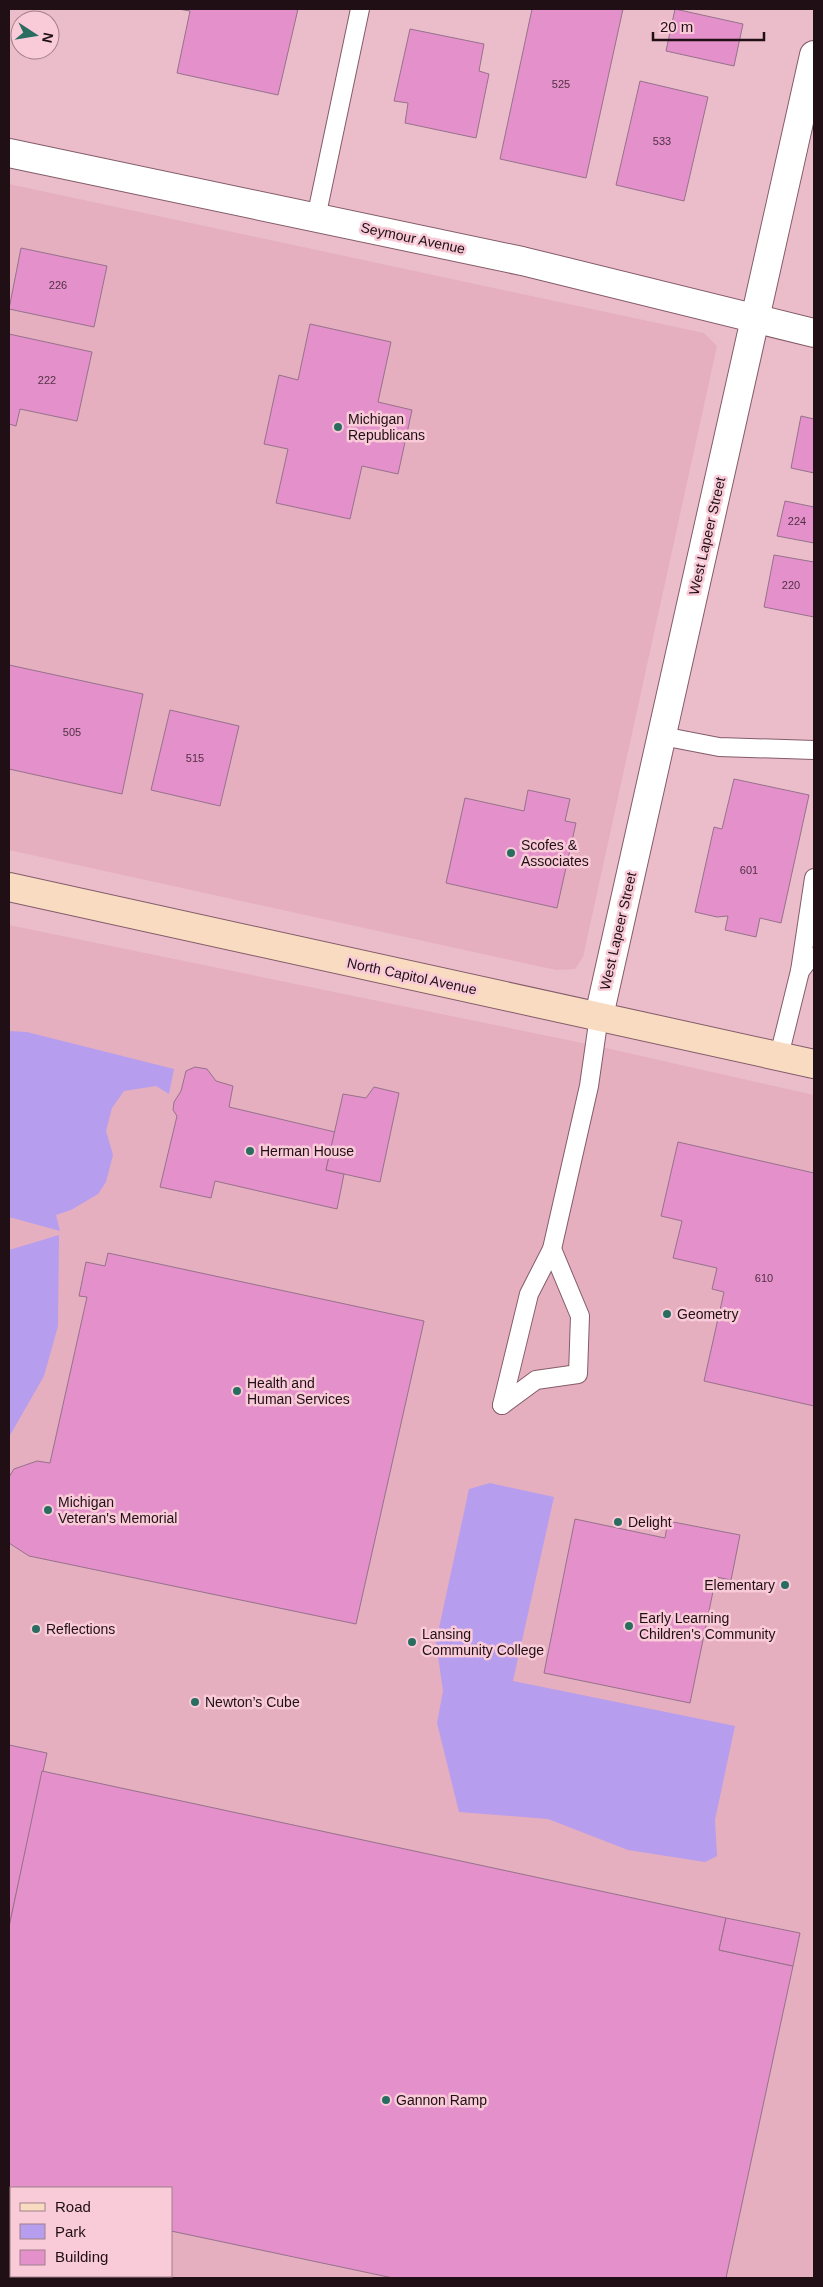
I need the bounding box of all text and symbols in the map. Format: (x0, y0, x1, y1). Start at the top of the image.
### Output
north arrow (10, 10, 60, 60)
scale bar (653, 10, 764, 42)
text: 20 m (660, 18, 693, 35)
text: N (39, 31, 57, 44)
house number: 525 (552, 78, 570, 90)
house number: 533 (653, 135, 671, 147)
street label: Seymour Avenue (359, 219, 467, 257)
house number: 226 (49, 279, 67, 291)
house number: 222 (38, 374, 56, 386)
place label: Michigan Republicans (348, 411, 425, 443)
marker: Michigan Republicans (332, 421, 344, 433)
street label: West Lapeer Street (686, 475, 728, 596)
house number: 224 (788, 515, 806, 527)
house number: 220 (782, 579, 800, 591)
house number: 505 (63, 726, 81, 738)
house number: 515 (186, 752, 204, 764)
place label: Scofes & Associates (521, 837, 589, 869)
marker: Scofes & Associates (505, 847, 517, 859)
house number: 601 (740, 864, 758, 876)
street label: West Lapeer Street (597, 870, 639, 991)
street label: North Capitol Avenue (346, 954, 478, 998)
place label: Herman House (260, 1143, 354, 1159)
marker: Herman House (244, 1145, 256, 1157)
house number: 610 (755, 1272, 773, 1284)
place label: Geometry (677, 1306, 738, 1322)
marker: Geometry (661, 1308, 673, 1320)
place label: Health and Human Services (247, 1375, 350, 1407)
marker: Health and Human Services (231, 1385, 243, 1397)
place label: Michigan Veteran's Memorial (58, 1494, 177, 1526)
marker: Michigan Veteran's Memorial (42, 1504, 54, 1516)
place label: Delight (628, 1514, 672, 1530)
marker: Delight (612, 1516, 624, 1528)
place label: Elementary (704, 1577, 775, 1593)
marker: Elementary (779, 1579, 791, 1591)
place label: Early Learning Children's Community (639, 1610, 776, 1642)
marker: Early Learning Children's Community (623, 1620, 635, 1632)
place label: Reflections (46, 1621, 115, 1637)
marker: Reflections (30, 1623, 42, 1635)
place label: Lansing Community College (422, 1626, 544, 1658)
marker: Lansing Community College (406, 1636, 418, 1648)
place label: Newton’s Cube (205, 1694, 300, 1710)
marker: Newton’s Cube (189, 1696, 201, 1708)
place label: Gannon Ramp (396, 2092, 487, 2108)
marker: Gannon Ramp (380, 2094, 392, 2106)
legend (10, 2187, 172, 2277)
text: Road (55, 2198, 91, 2215)
text: Park (55, 2223, 86, 2240)
text: Building (55, 2248, 108, 2265)

